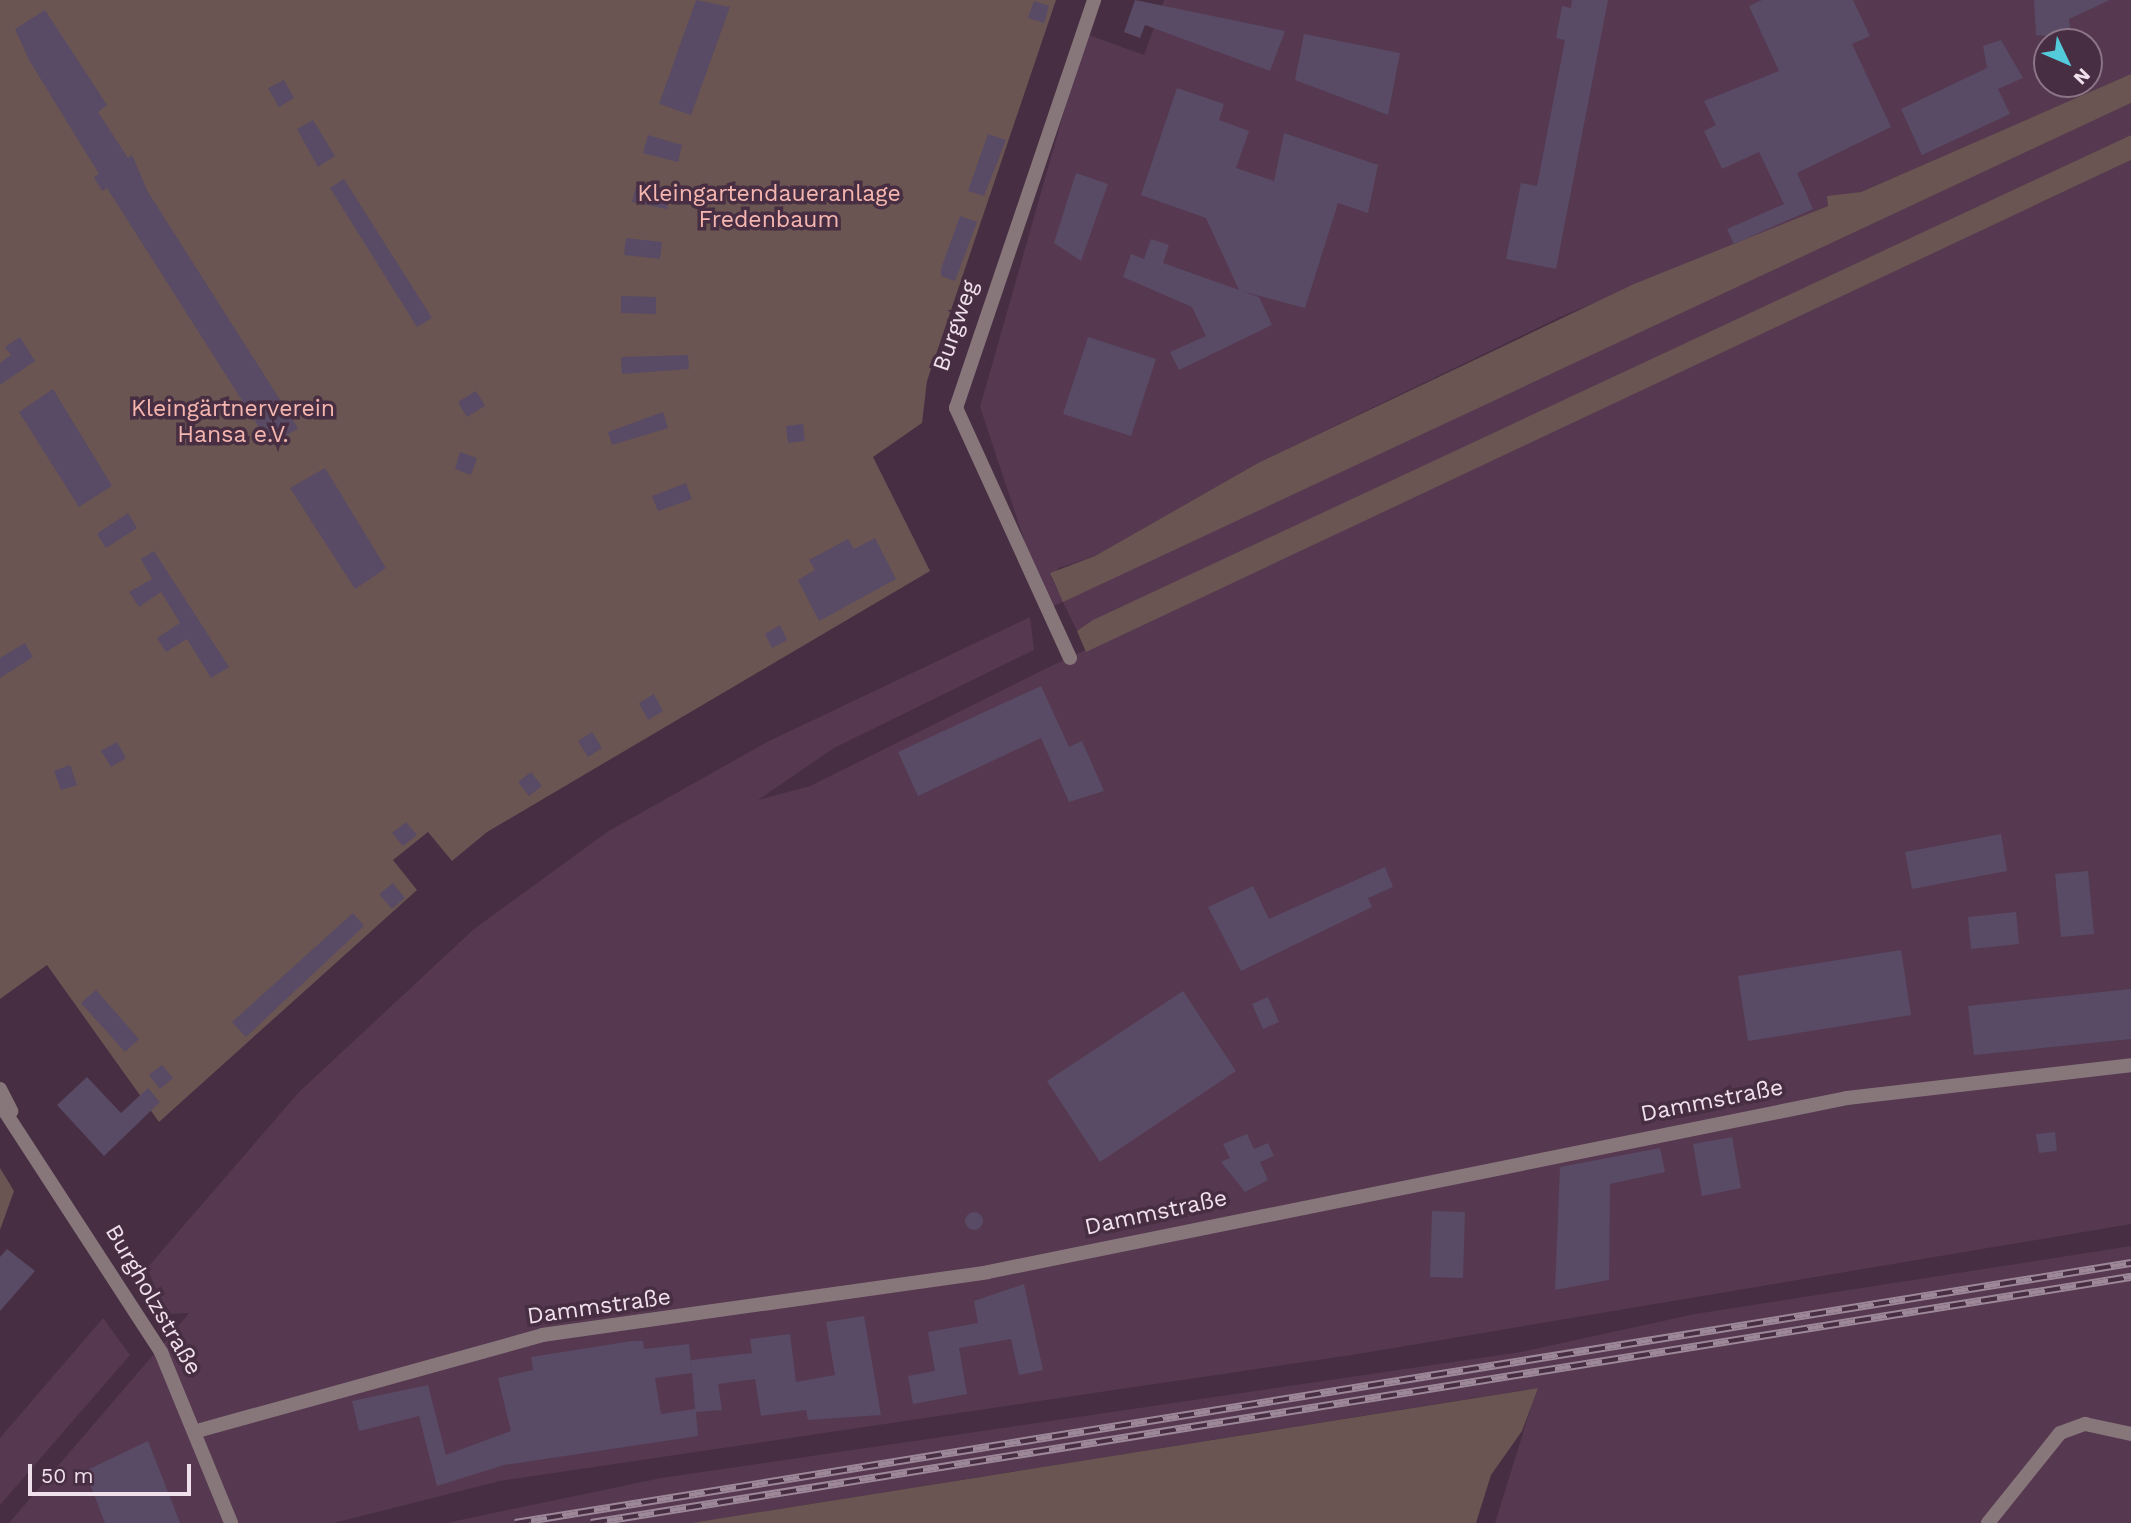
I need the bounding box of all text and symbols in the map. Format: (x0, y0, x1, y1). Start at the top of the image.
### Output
north arrow (2033, 28, 2103, 98)
text: N (2069, 63, 2095, 90)
park label: Kleingartendaueranlage Fredenbaum (637, 180, 901, 234)
street label: Burgweg (928, 277, 984, 375)
park label: Kleingärtnerverein Hansa e.V. (131, 395, 335, 449)
street label: Dammstraße (1638, 1074, 1786, 1128)
street label: Dammstraße (1082, 1184, 1230, 1242)
street label: Burgholzstraße (99, 1220, 207, 1380)
street label: Dammstraße (525, 1283, 673, 1331)
scale bar (32, 1450, 194, 1494)
text: 50 m (41, 1463, 93, 1488)

